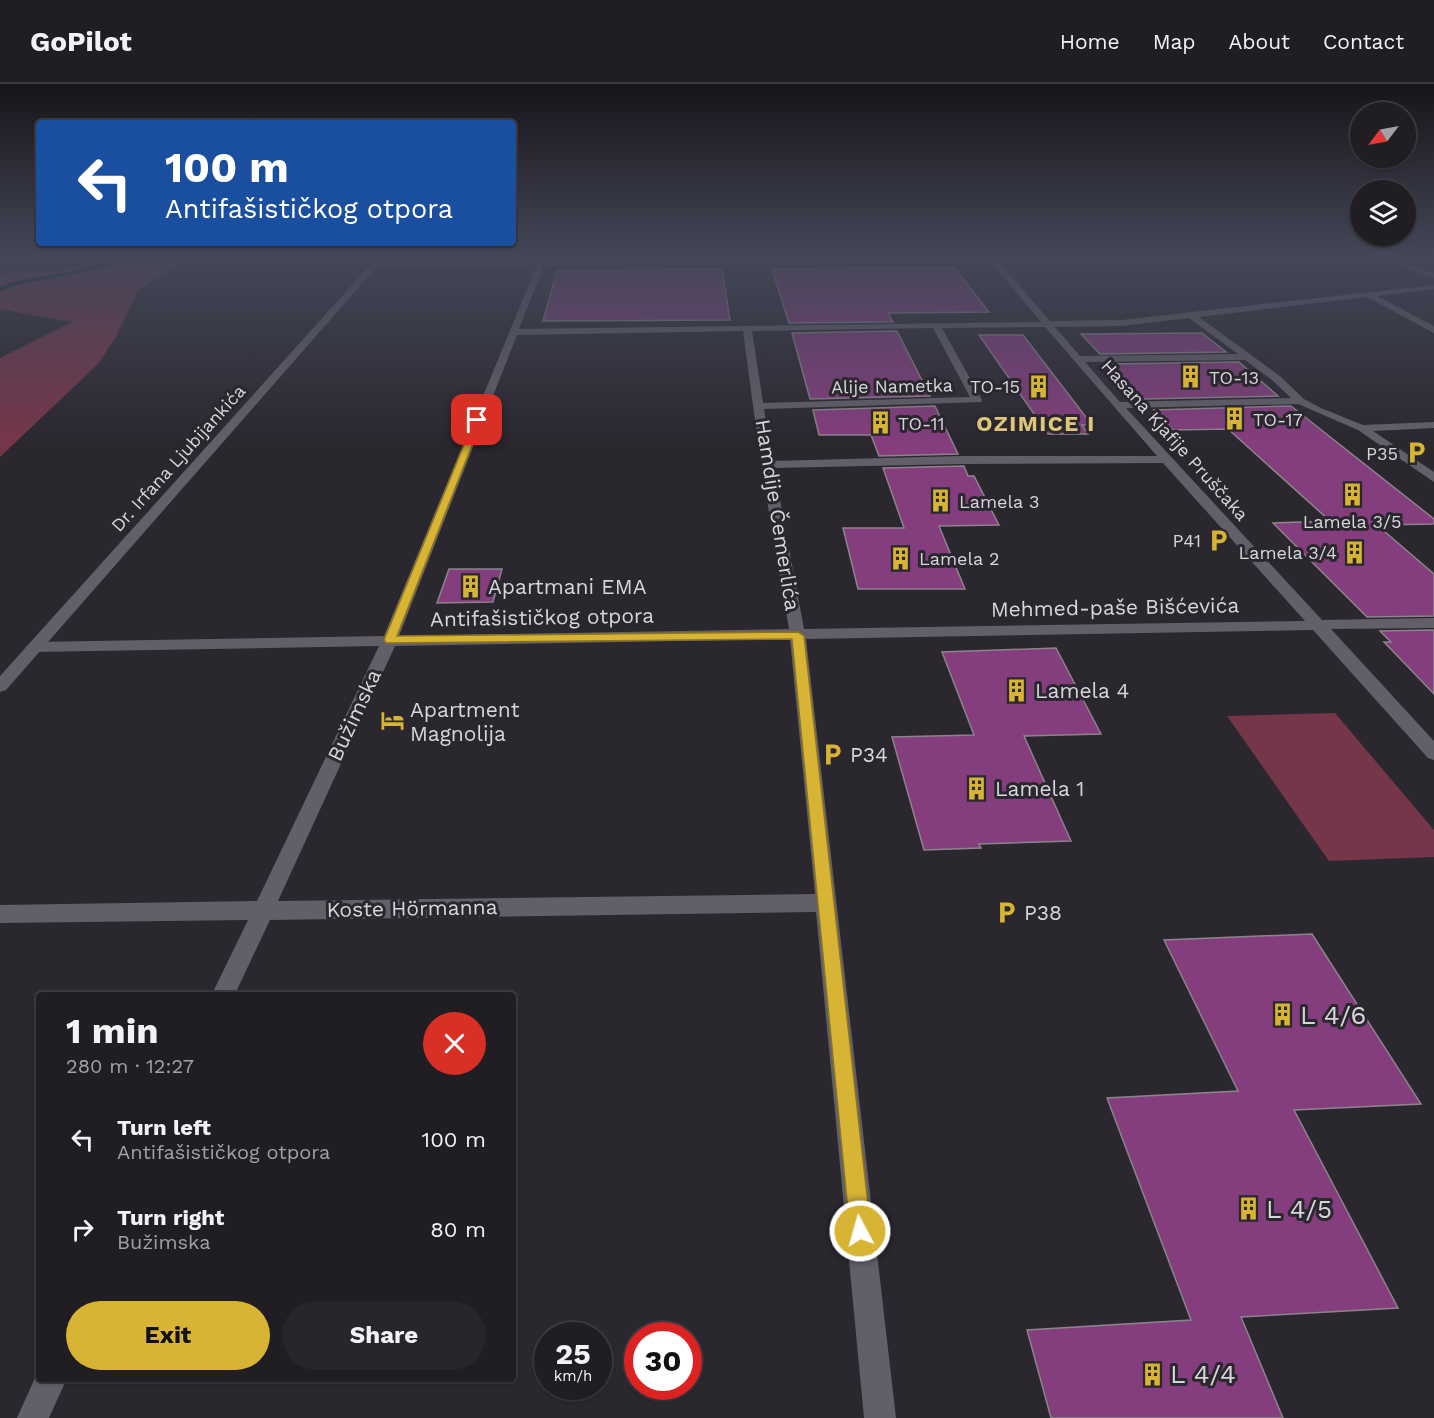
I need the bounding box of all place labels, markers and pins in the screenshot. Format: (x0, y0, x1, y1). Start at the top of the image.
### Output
building icon: TO-13 (1178, 364, 1204, 390)
place label: TO-13 (1209, 367, 1259, 388)
building icon: TO-15 (1025, 373, 1051, 399)
place label: TO-15 (970, 376, 1020, 397)
pin (451, 394, 502, 445)
building icon: TO-17 (1222, 406, 1248, 432)
place label: TO-17 (1253, 409, 1303, 430)
building icon: TO-11 (867, 410, 893, 436)
place label: TO-11 (898, 413, 944, 434)
parking icon: P35 (1403, 440, 1429, 466)
place label: P35 (1366, 443, 1398, 464)
building icon: Lamela 3/5 (1339, 482, 1365, 508)
building icon: Lamela 3 (928, 488, 954, 514)
place label: Lamela 3 (959, 491, 1039, 512)
place label: Lamela 3/5 (1303, 511, 1401, 532)
parking icon: P41 (1206, 527, 1232, 553)
place label: P41 (1173, 530, 1201, 551)
building icon: Lamela 3/4 (1342, 539, 1368, 565)
place label: Lamela 3/4 (1238, 542, 1337, 563)
building icon: Lamela 2 (888, 545, 914, 571)
place label: Lamela 2 (919, 548, 999, 569)
building icon: Apartmani EMA (457, 573, 483, 599)
place label: Apartmani EMA (488, 574, 647, 599)
building icon: Lamela 4 (1004, 677, 1030, 703)
place label: Lamela 4 (1035, 678, 1129, 703)
place label: Apartment Magnolija (410, 697, 520, 746)
hotel icon: Apartment Magnolija (379, 708, 405, 734)
parking icon: P34 (819, 741, 845, 767)
place label: P34 (850, 742, 888, 767)
building icon: Lamela 1 (964, 775, 990, 801)
place label: Lamela 1 (995, 776, 1084, 801)
parking icon: P38 (993, 899, 1019, 925)
place label: P38 (1024, 900, 1062, 925)
place label: L 4/6 (1300, 1000, 1366, 1030)
building icon: L 4/6 (1269, 1002, 1295, 1028)
place label: L 4/5 (1266, 1194, 1332, 1224)
building icon: L 4/5 (1235, 1196, 1261, 1222)
place label: L 4/4 (1170, 1359, 1236, 1389)
building icon: L 4/4 (1139, 1361, 1165, 1387)

